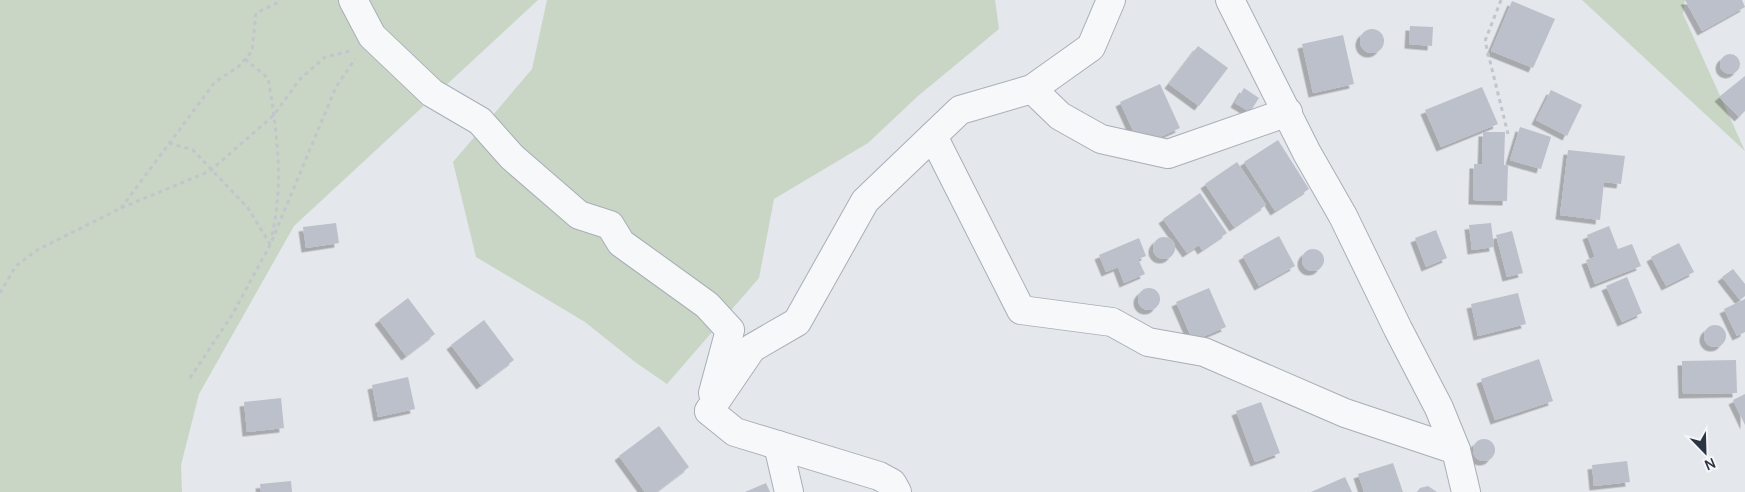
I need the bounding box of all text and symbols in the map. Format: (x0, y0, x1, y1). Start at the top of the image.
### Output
north arrow (1680, 427, 1730, 477)
text: N (1702, 454, 1719, 475)

